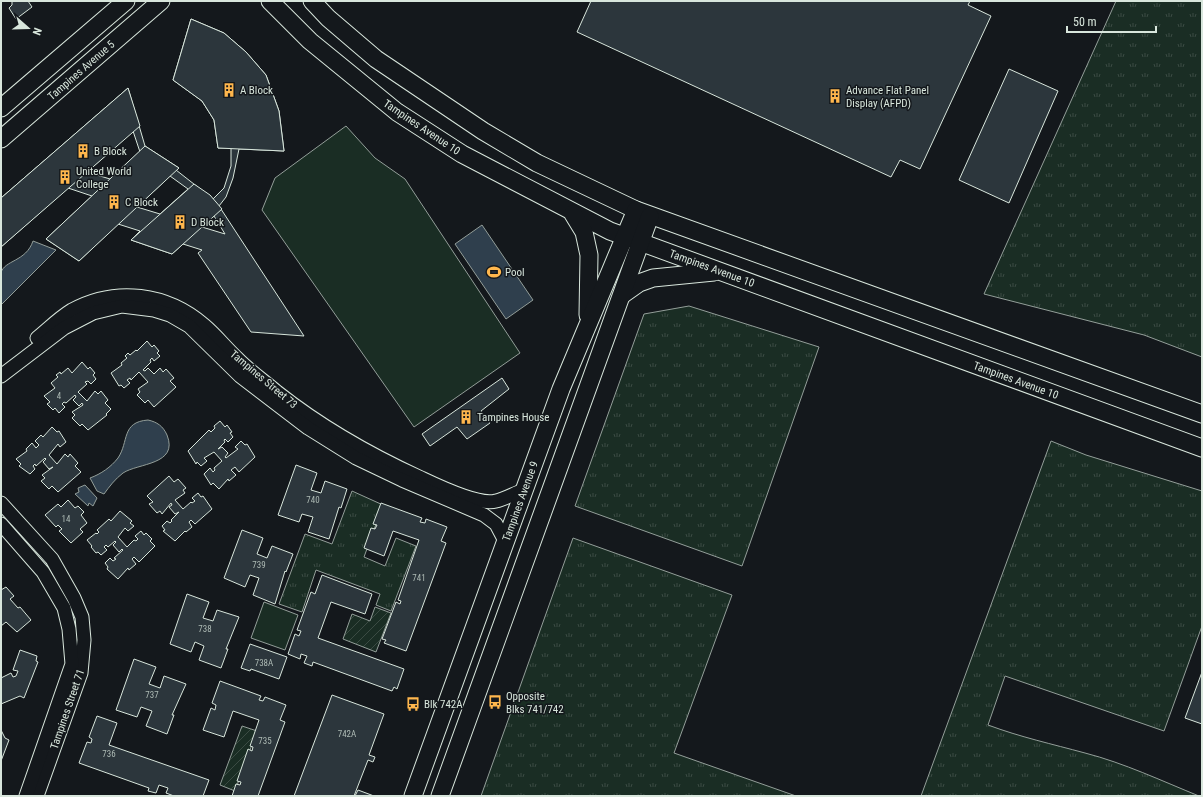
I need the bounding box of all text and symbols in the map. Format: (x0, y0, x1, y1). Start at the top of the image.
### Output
north arrow (8, 8, 48, 48)
scale bar (1067, 8, 1156, 34)
text: 50 m (1073, 15, 1097, 29)
text: N (30, 26, 44, 37)
street label: Tampines Avenue 5 (45, 38, 117, 103)
building icon: A Block (221, 82, 237, 98)
place label: A Block (240, 84, 273, 97)
place label: Advance Flat Panel Display (AFPD) (846, 84, 929, 110)
building icon: Advance Flat Panel Display (AFPD) (827, 88, 843, 104)
street label: Tampines Avenue 10 (381, 97, 463, 158)
building icon: B Block (75, 143, 91, 159)
place label: B Block (94, 145, 127, 158)
place label: United World College (76, 165, 132, 191)
building icon: United World College (57, 169, 73, 185)
building icon: C Block (106, 194, 122, 210)
place label: C Block (125, 196, 158, 209)
building icon: D Block (172, 214, 188, 230)
place label: D Block (191, 216, 224, 229)
street label: Tampines Avenue 10 (667, 247, 756, 290)
sports icon: Pool (486, 264, 502, 280)
place label: Pool (505, 266, 525, 279)
street label: Tampines Street 73 (227, 347, 300, 411)
street label: Tampines Avenue 10 (971, 359, 1060, 402)
house number: 4 (57, 391, 62, 401)
building icon: Tampines House (458, 409, 474, 425)
place label: Tampines House (477, 411, 549, 424)
street label: Tampines Avenue 9 (500, 459, 541, 543)
house number: 740 (306, 495, 320, 505)
house number: 14 (62, 514, 71, 524)
house number: 739 (252, 560, 266, 570)
house number: 741 (412, 573, 426, 583)
house number: 738 (198, 624, 212, 634)
house number: 738A (255, 658, 273, 668)
street label: Tampines Street 71 (48, 667, 87, 751)
house number: 737 (145, 690, 159, 700)
place label: Opposite Blks 741/742 (506, 690, 564, 716)
bus stop icon: Opposite Blks 741/742 (487, 694, 503, 710)
bus stop icon: Blk 742A (405, 696, 421, 712)
place label: Blk 742A (424, 698, 463, 711)
house number: 742A (338, 729, 356, 739)
house number: 735 (258, 736, 272, 746)
house number: 736 (102, 749, 116, 759)

